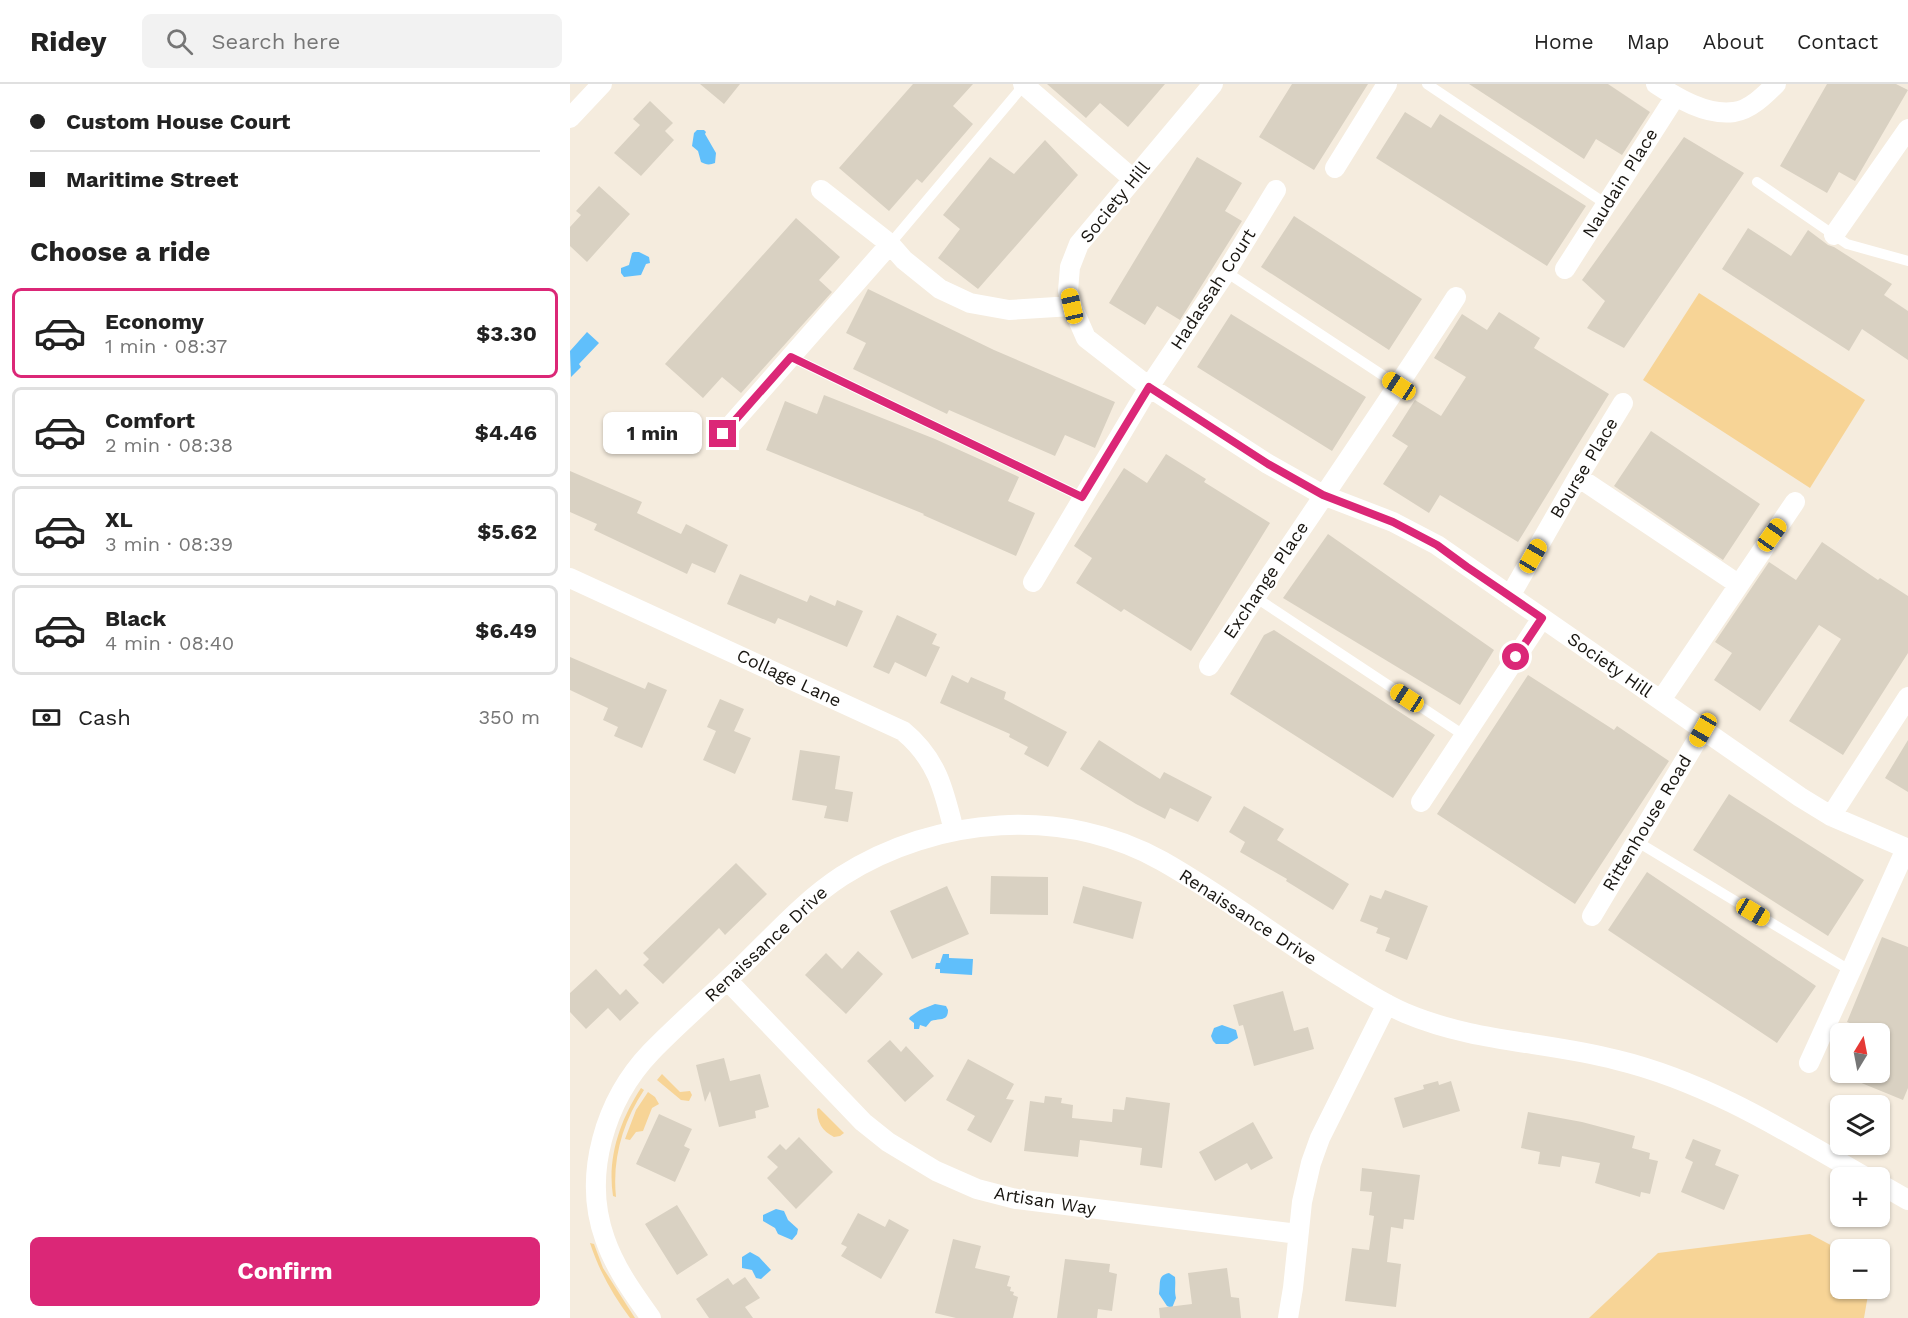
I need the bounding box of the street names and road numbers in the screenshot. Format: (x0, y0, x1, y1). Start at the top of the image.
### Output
street label: Naudain Place (1578, 124, 1662, 241)
street label: Society Hill (1075, 156, 1154, 247)
street label: Hadassah Court (1166, 224, 1260, 353)
street label: Bourse Place (1545, 414, 1622, 522)
street label: Exchange Place (1219, 517, 1312, 642)
street label: Society Hill (1564, 628, 1657, 702)
street label: Collage Lane (734, 644, 845, 711)
street label: Rittenhouse Road (1598, 751, 1696, 895)
street label: Renaissance Drive (1176, 864, 1321, 969)
street label: Renaissance Drive (700, 881, 831, 1006)
street label: Artisan Way (993, 1182, 1098, 1219)

